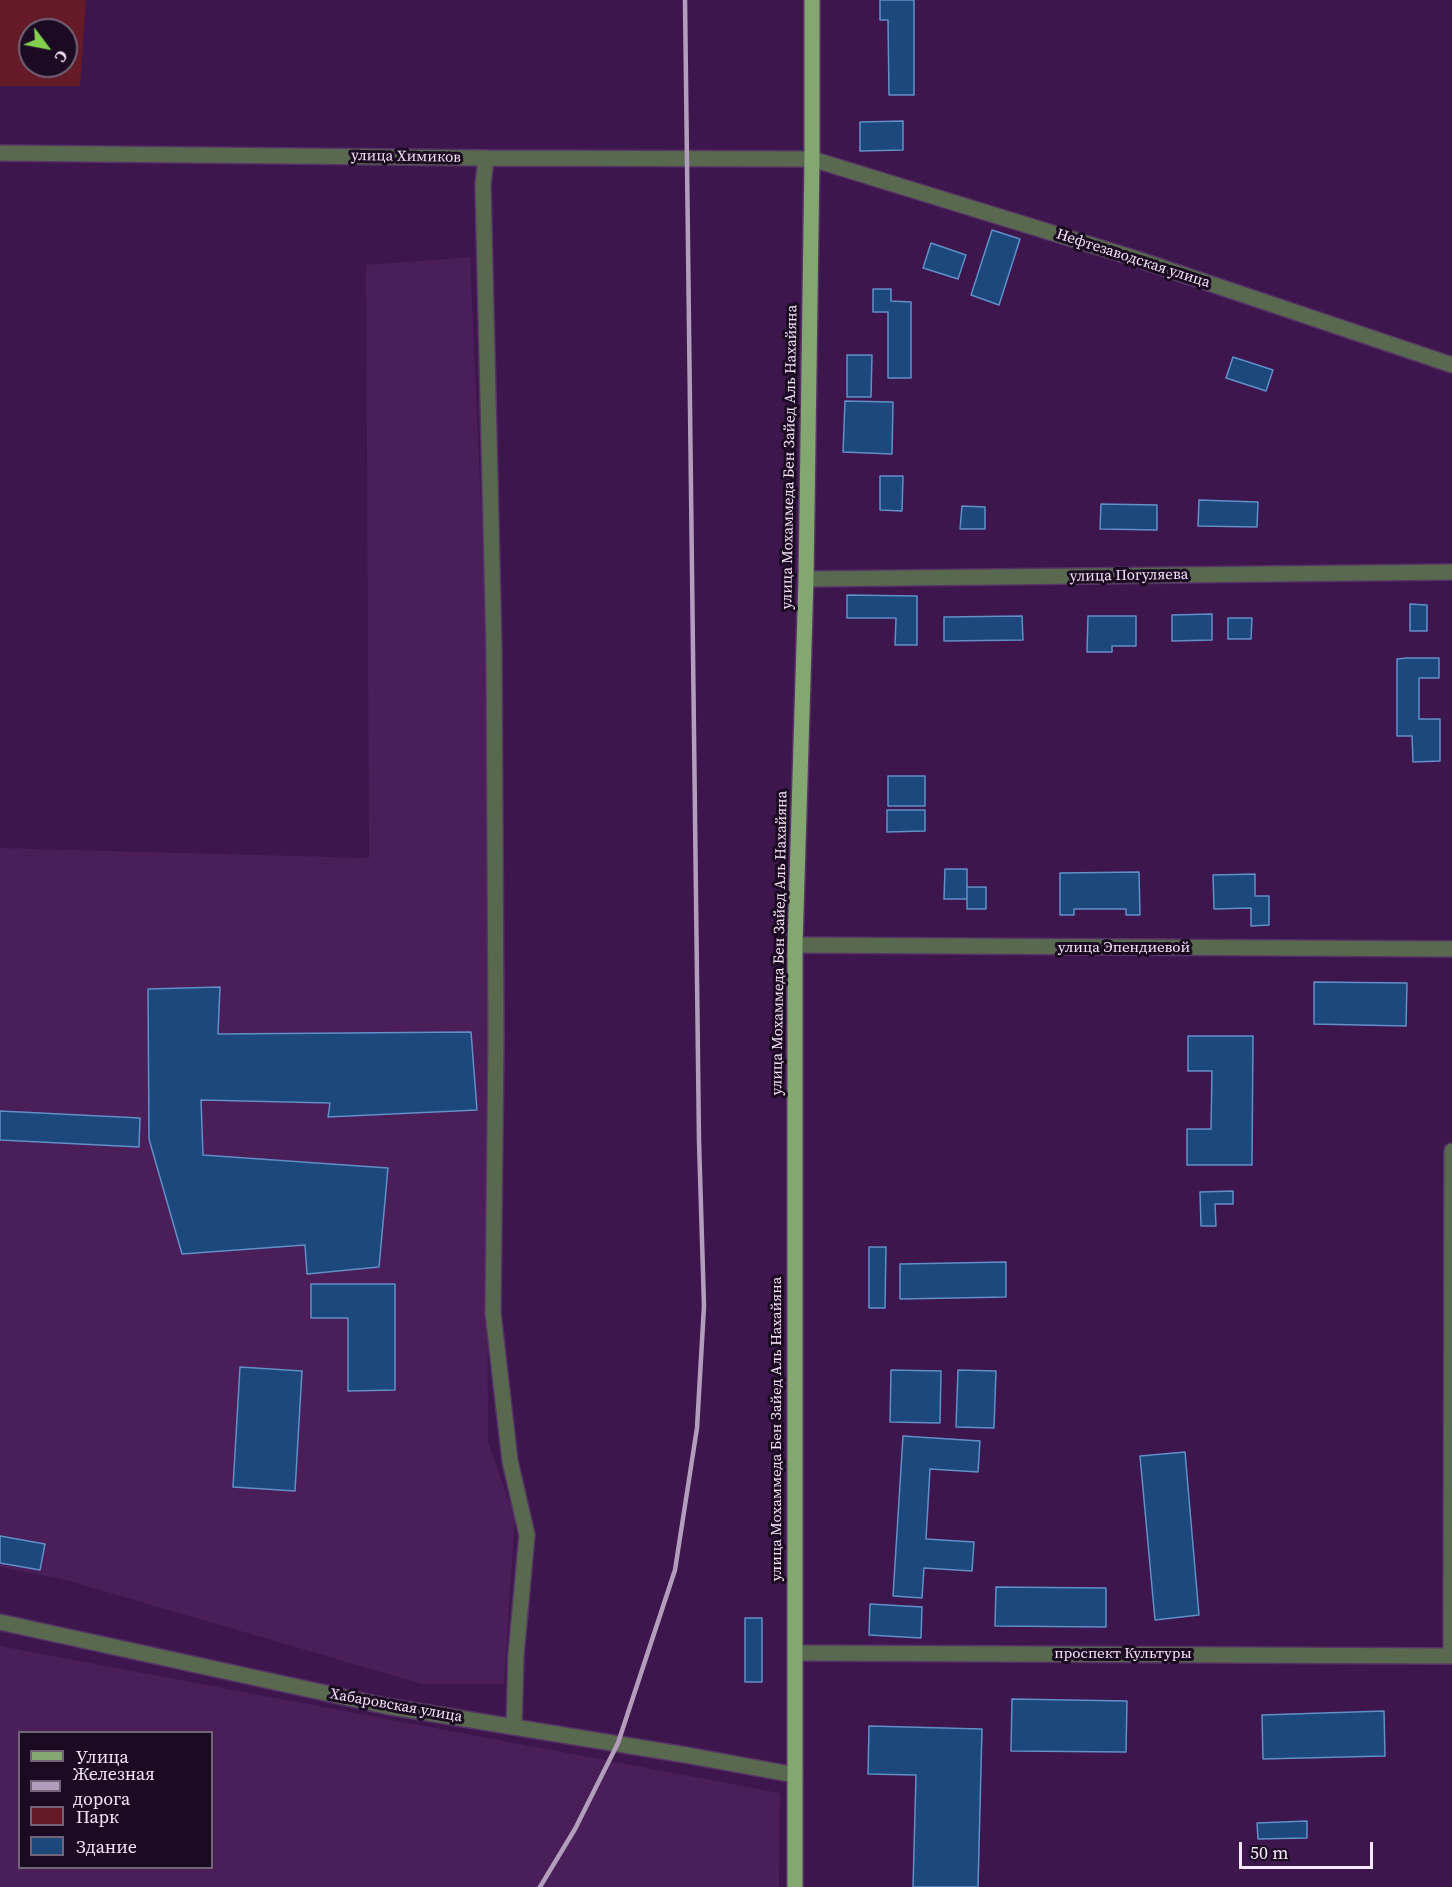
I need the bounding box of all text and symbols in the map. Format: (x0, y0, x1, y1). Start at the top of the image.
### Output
north arrow (18, 18, 78, 78)
text: С (50, 46, 74, 67)
street label: улица Химиков (351, 147, 461, 167)
street label: Нефтезаводская улица (1054, 226, 1212, 292)
street label: улица Мохаммеда Бен Зайед Аль Нахайяна (778, 305, 802, 609)
street label: улица Погуляева (1070, 566, 1188, 586)
street label: улица Мохаммеда Бен Зайед Аль Нахайяна (768, 791, 792, 1095)
street label: улица Эпендиевой (1058, 939, 1190, 957)
street label: улица Мохаммеда Бен Зайед Аль Нахайяна (768, 1277, 786, 1581)
street label: проспект Культуры (1054, 1645, 1192, 1663)
street label: Хабаровская улица (328, 1685, 464, 1727)
legend (18, 1731, 213, 1869)
text: Улица (76, 1744, 129, 1769)
text: Железная дорога (73, 1761, 155, 1811)
text: Парк (76, 1804, 119, 1829)
scale bar (1242, 1830, 1376, 1868)
text: Здание (76, 1834, 137, 1859)
text: 50 m (1250, 1840, 1288, 1865)

